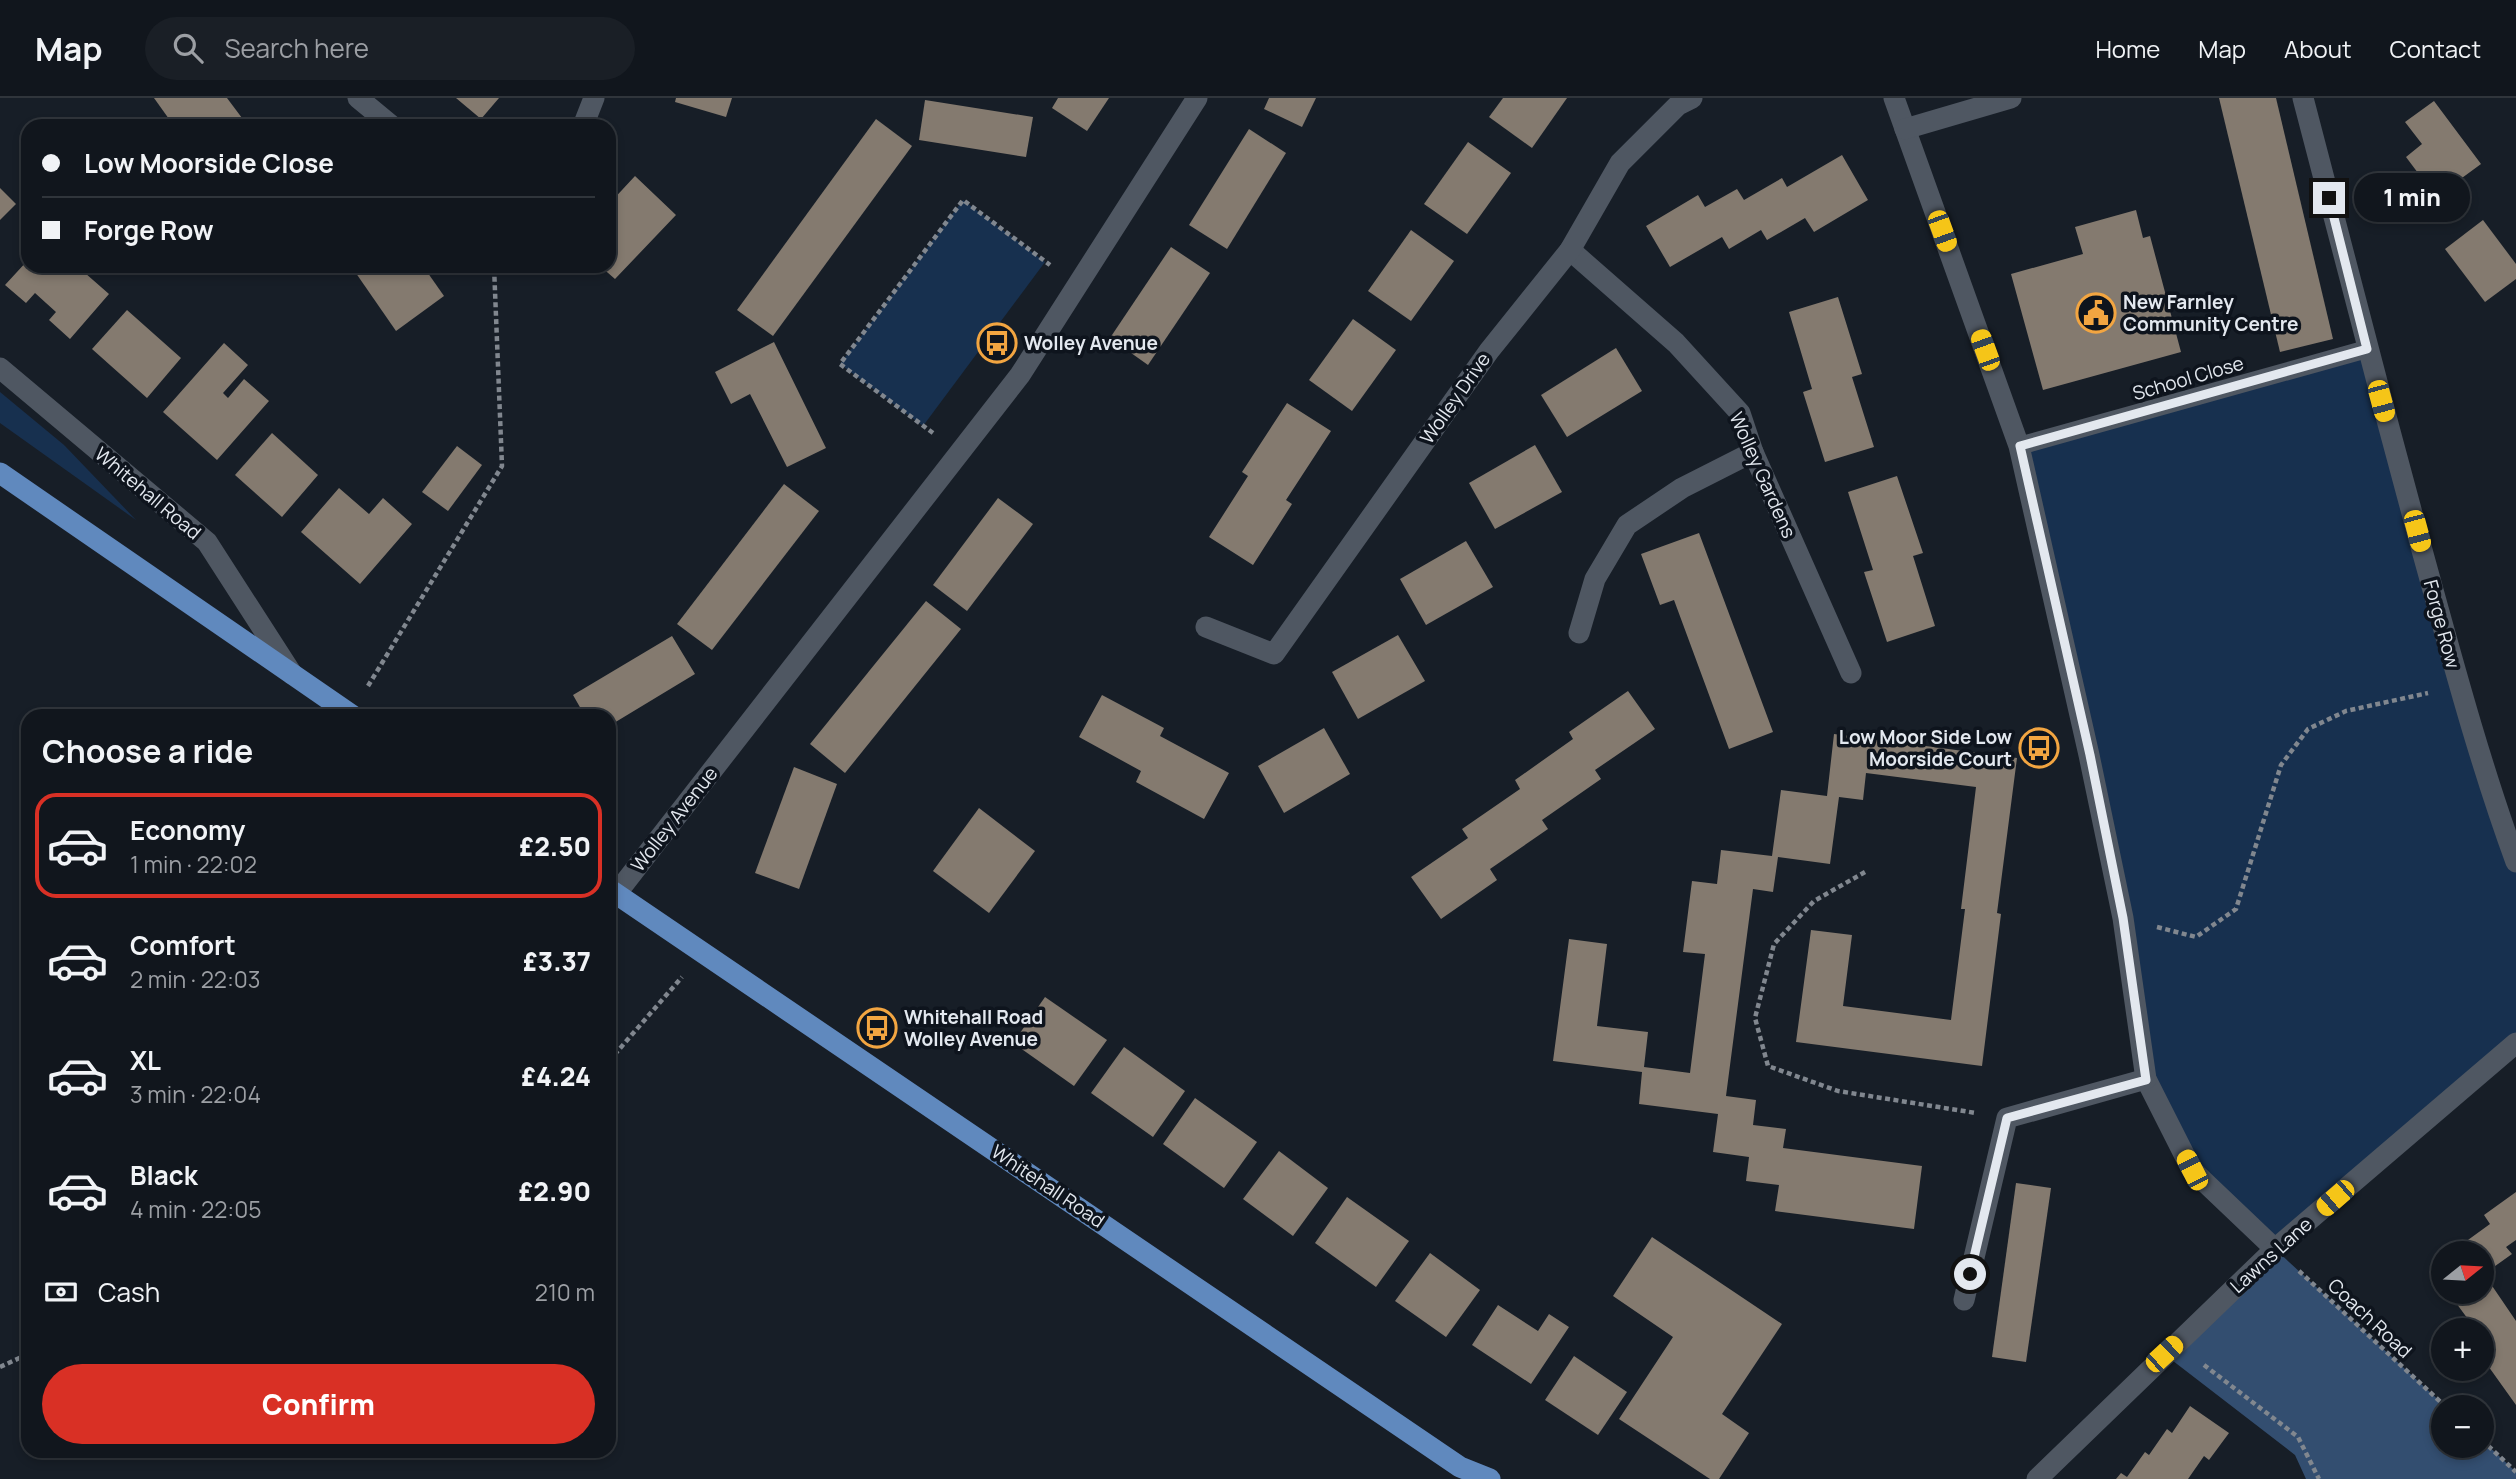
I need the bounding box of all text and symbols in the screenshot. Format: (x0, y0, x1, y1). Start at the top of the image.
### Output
search box (145, 17, 635, 80)
text: Map (35, 26, 103, 71)
icon: search (169, 29, 207, 67)
text: Search here (225, 30, 369, 66)
text: Home (2095, 32, 2160, 65)
text: Map (2198, 32, 2246, 65)
text: About (2284, 32, 2352, 65)
text: Contact (2390, 32, 2481, 65)
text: Low Moorside Close (84, 145, 334, 181)
callout: 1 min (2354, 174, 2469, 222)
text: 1 min (2383, 181, 2441, 213)
route end (2313, 182, 2345, 214)
car (1925, 208, 1960, 254)
text: Forge Row (84, 212, 214, 248)
place label: New Farnley Community Centre (2123, 289, 2299, 337)
public building icon: New Farnley Community Centre (2075, 292, 2117, 334)
bus stop icon: Wolley Avenue (976, 322, 1018, 364)
car (1968, 327, 2003, 373)
place label: Wolley Avenue (1024, 330, 1158, 356)
street label: Wolley Drive (1414, 347, 1496, 449)
street label: School Close (2129, 350, 2247, 406)
car (2366, 378, 2397, 424)
street label: Wolley Gardens (1724, 408, 1802, 542)
street label: Whitehall Road (89, 441, 207, 545)
car (2402, 508, 2433, 554)
street label: Forge Row (2418, 577, 2466, 671)
place label: Low Moor Side Low Moorside Court (1839, 724, 2012, 772)
bus stop icon: Low Moor Side Low Moorside Court (2018, 727, 2060, 769)
text: Choose a ride (42, 729, 253, 773)
street label: Wolley Avenue (625, 761, 723, 877)
text: Economy (130, 812, 245, 848)
icon: car (46, 814, 109, 877)
text: £2.50 (519, 828, 591, 864)
text: 1 min · 22:02 (130, 848, 257, 880)
text: Comfort (130, 927, 236, 963)
icon: car (46, 929, 109, 992)
text: £3.37 (523, 943, 591, 979)
text: 2 min · 22:03 (130, 963, 261, 995)
place label: Whitehall Road Wolley Avenue (904, 1004, 1043, 1052)
bus stop icon: Whitehall Road Wolley Avenue (856, 1007, 898, 1049)
text: XL (130, 1042, 161, 1078)
icon: car (46, 1044, 109, 1107)
text: £4.24 (521, 1058, 591, 1094)
text: 3 min · 22:04 (130, 1078, 261, 1110)
street label: Whitehall Road (986, 1138, 1110, 1234)
car (2174, 1147, 2211, 1193)
text: Black (130, 1157, 198, 1193)
icon: car (46, 1159, 109, 1222)
text: £2.90 (518, 1173, 591, 1209)
car (2313, 1176, 2358, 1220)
text: 4 min · 22:05 (130, 1193, 262, 1225)
street label: Lawns Lane (2224, 1211, 2318, 1299)
north arrow (2431, 1241, 2494, 1304)
map controls (2431, 1241, 2494, 1458)
route start (1954, 1258, 1986, 1290)
street label: Coach Road (2322, 1272, 2418, 1364)
icon: cash (42, 1273, 80, 1311)
text: Cash (98, 1274, 160, 1310)
text: 210 m (535, 1276, 595, 1308)
button: + (2431, 1318, 2494, 1381)
car (2142, 1332, 2187, 1376)
button: Confirm (42, 1364, 595, 1444)
button: − (2431, 1395, 2494, 1458)

